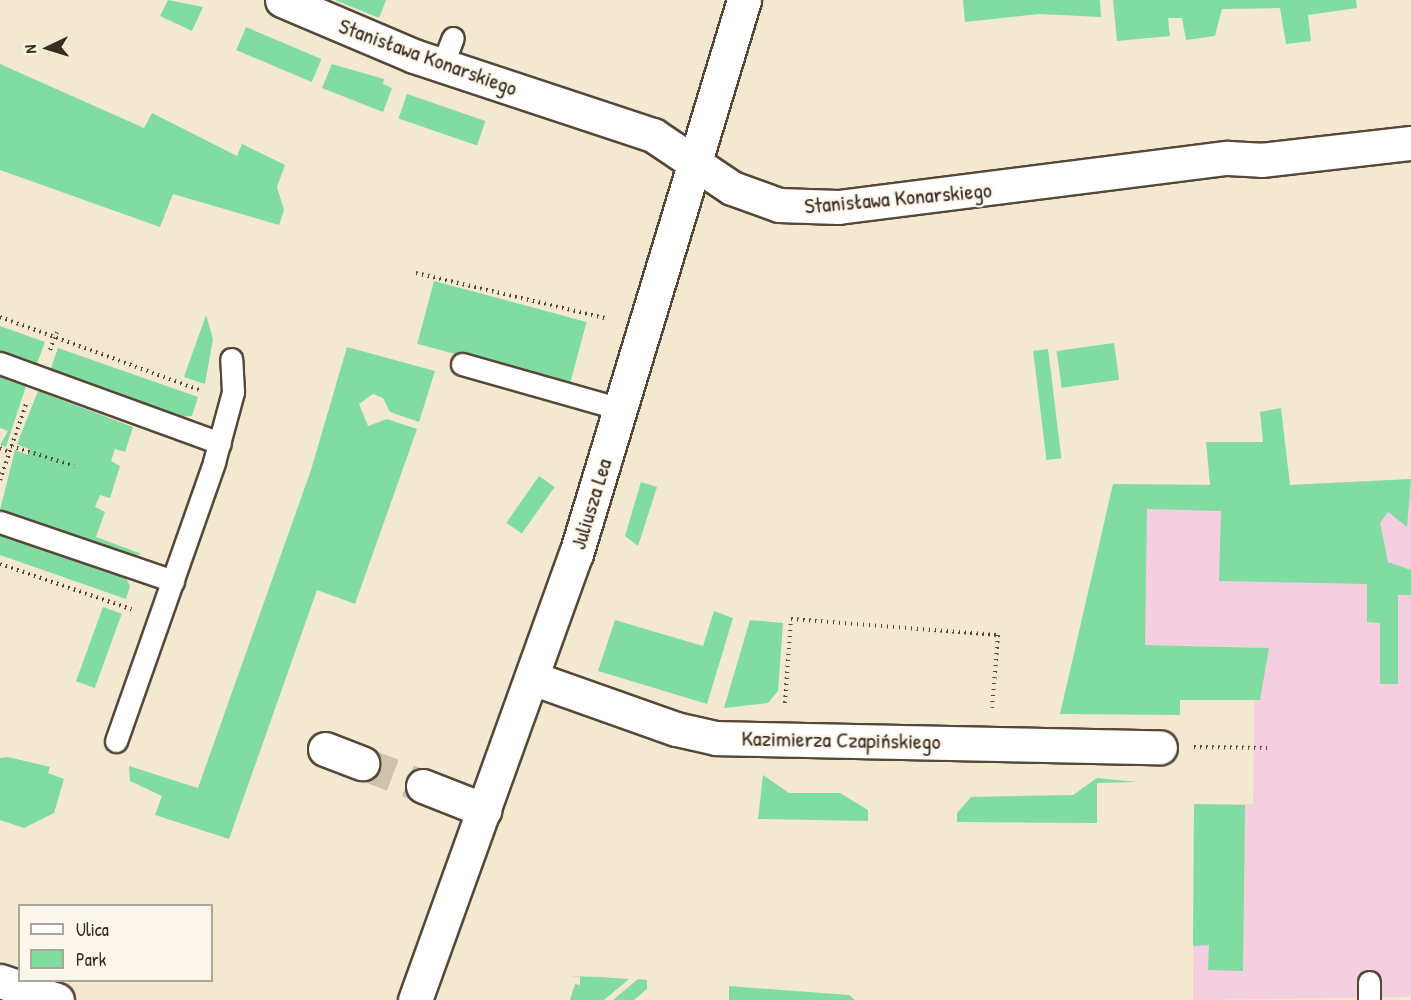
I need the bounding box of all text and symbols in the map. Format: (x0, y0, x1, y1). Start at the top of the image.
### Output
street label: Stanisława Konarskiego (335, 12, 521, 102)
north arrow (18, 18, 78, 78)
text: N (19, 44, 41, 54)
street label: Stanisława Konarskiego (803, 177, 993, 219)
street label: Juliusza Lea (565, 455, 617, 553)
street label: Kazimierza Czapińskiego (741, 725, 941, 755)
legend (18, 904, 213, 982)
text: Ulica (76, 917, 109, 942)
text: Park (76, 947, 106, 972)

